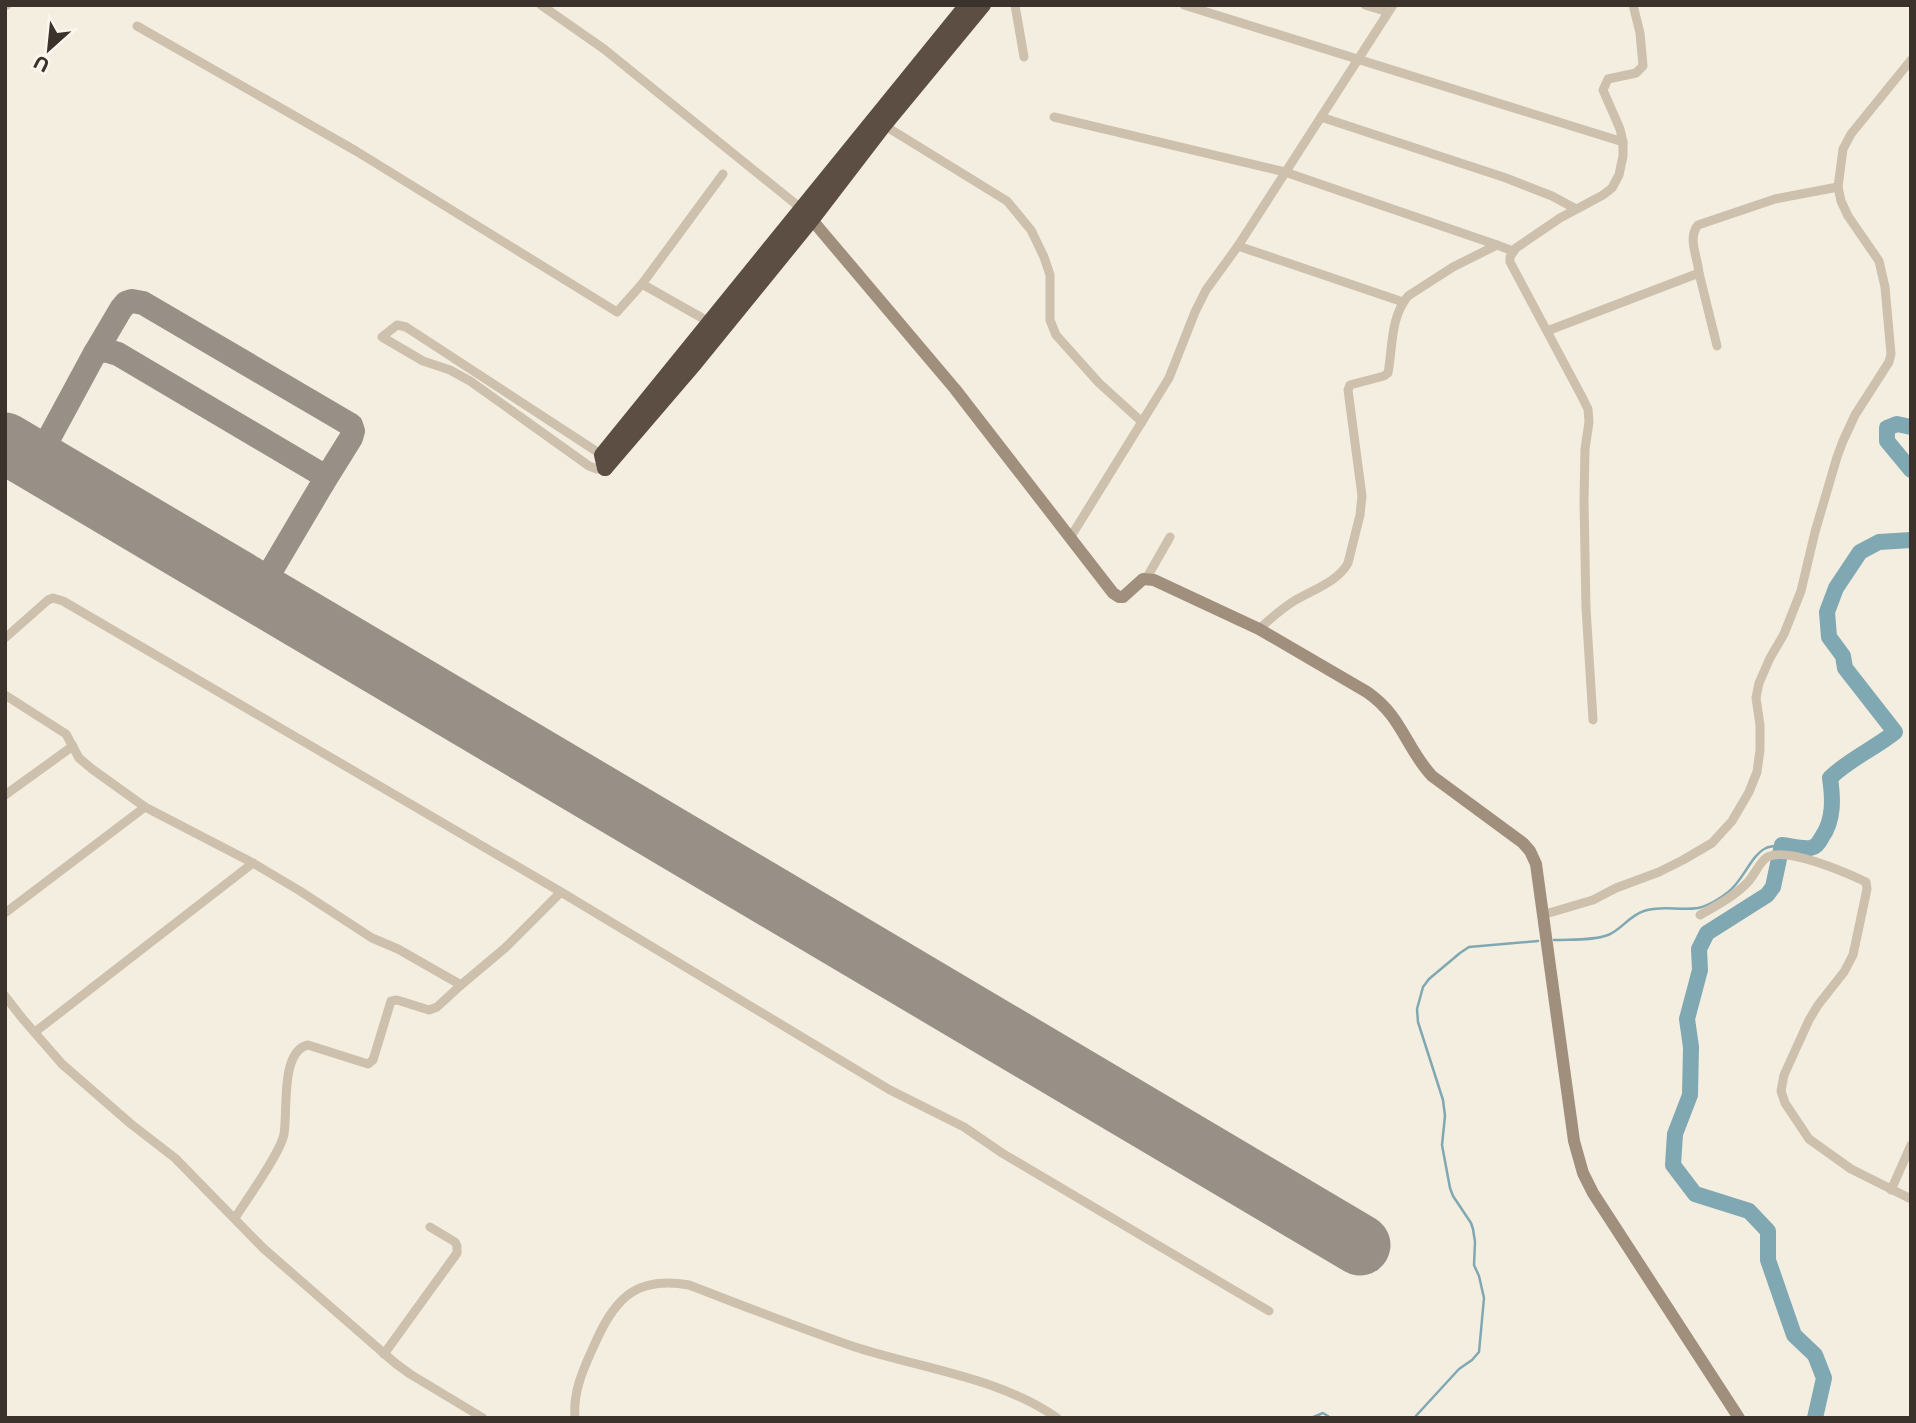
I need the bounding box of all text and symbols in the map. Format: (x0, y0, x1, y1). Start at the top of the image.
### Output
north arrow (14, 14, 84, 84)
text: U (30, 50, 53, 77)

